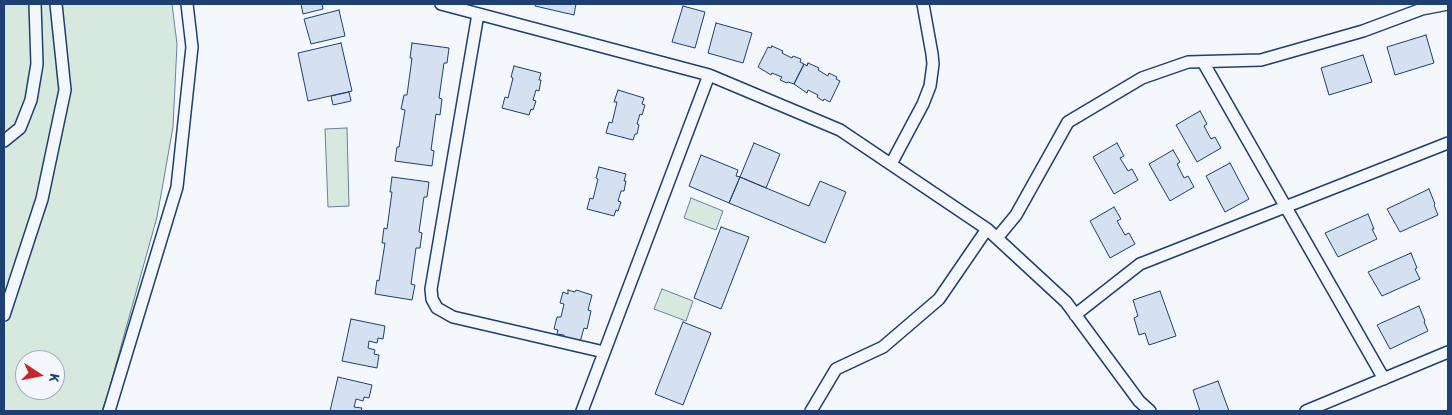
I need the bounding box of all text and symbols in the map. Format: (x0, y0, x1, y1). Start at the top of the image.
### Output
north arrow (15, 350, 65, 400)
text: K (43, 372, 64, 384)

